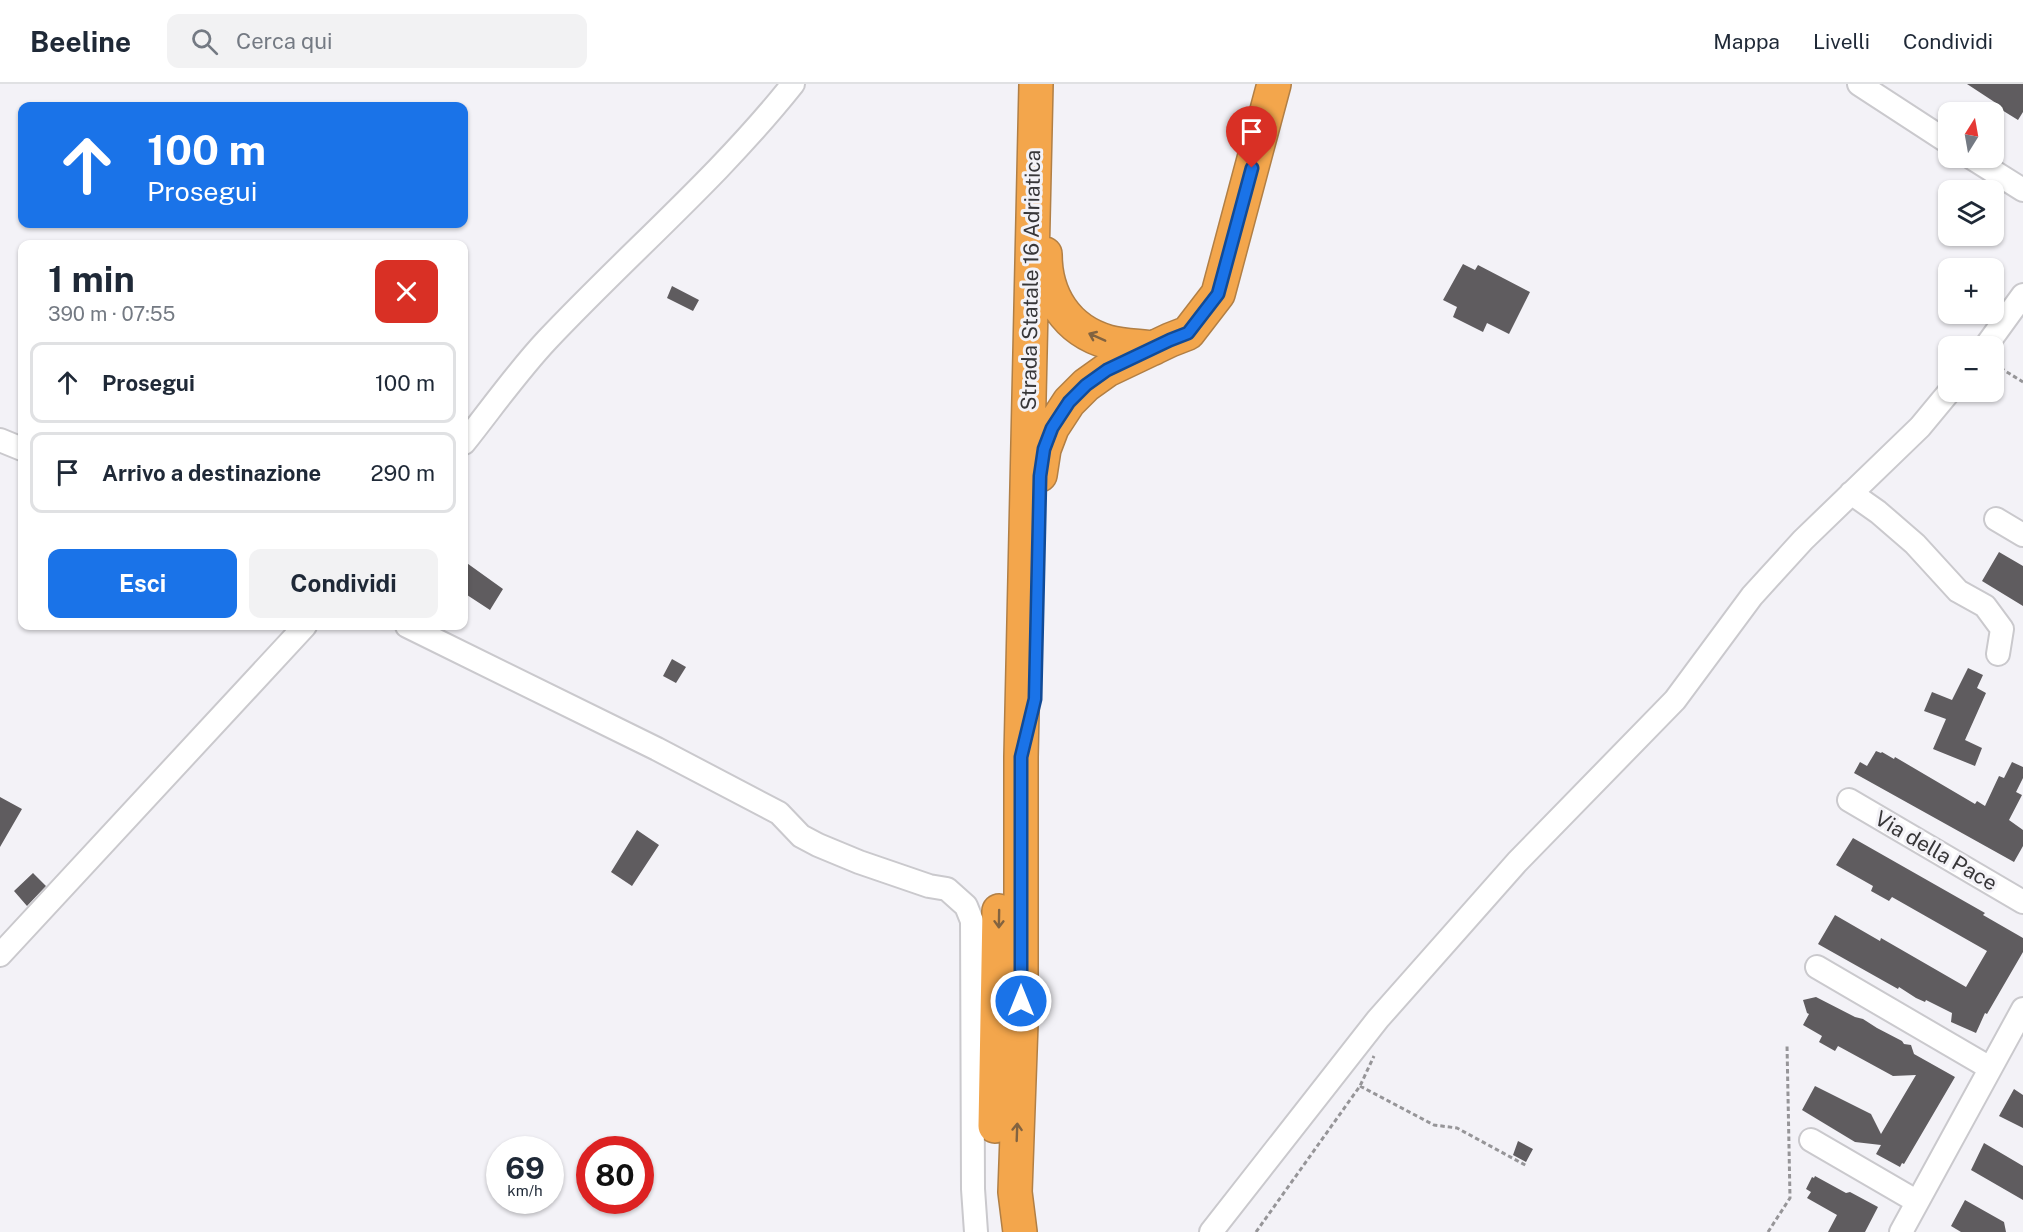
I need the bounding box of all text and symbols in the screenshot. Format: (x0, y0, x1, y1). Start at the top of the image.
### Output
search box (167, 14, 587, 68)
text: Beeline (30, 25, 131, 58)
icon: search (188, 25, 221, 58)
text: Cerca qui (236, 28, 333, 54)
text: Mappa (1713, 29, 1780, 54)
text: Livelli (1813, 29, 1870, 54)
text: Condividi (1903, 29, 1993, 54)
north arrow (1938, 102, 2004, 168)
map controls (1938, 102, 2004, 402)
pin (1226, 106, 1277, 168)
icon: arrive (1235, 115, 1268, 148)
text: 100 m (147, 125, 266, 174)
icon: ahead (48, 126, 126, 204)
street label: Strada Statale 16 Adriatica (1016, 149, 1045, 411)
text: Prosegui (147, 175, 258, 207)
button: layers (1938, 180, 2004, 246)
text: 1 min (48, 258, 135, 300)
button: + (1938, 258, 2004, 324)
button: close (375, 260, 438, 323)
text: 390 m · 07:55 (48, 302, 175, 326)
one-way arrow (1088, 331, 1106, 342)
button: − (1938, 336, 2004, 402)
icon: ahead (51, 366, 84, 399)
text: Prosegui (102, 370, 195, 396)
text: 100 m (375, 370, 435, 396)
icon: arrive (51, 456, 84, 489)
text: Arrivo a destinazione (102, 460, 321, 486)
text: 290 m (370, 460, 435, 486)
button: Esci (48, 549, 237, 618)
button: Condividi (249, 549, 438, 618)
street label: Via della Pace (1871, 805, 2002, 896)
one-way arrow (993, 909, 1005, 929)
position arrow (989, 969, 1053, 1033)
one-way arrow (1012, 1122, 1023, 1142)
speed limit sign: 80 (576, 1136, 654, 1214)
text: 69 (505, 1150, 545, 1186)
text: km/h (507, 1182, 543, 1199)

